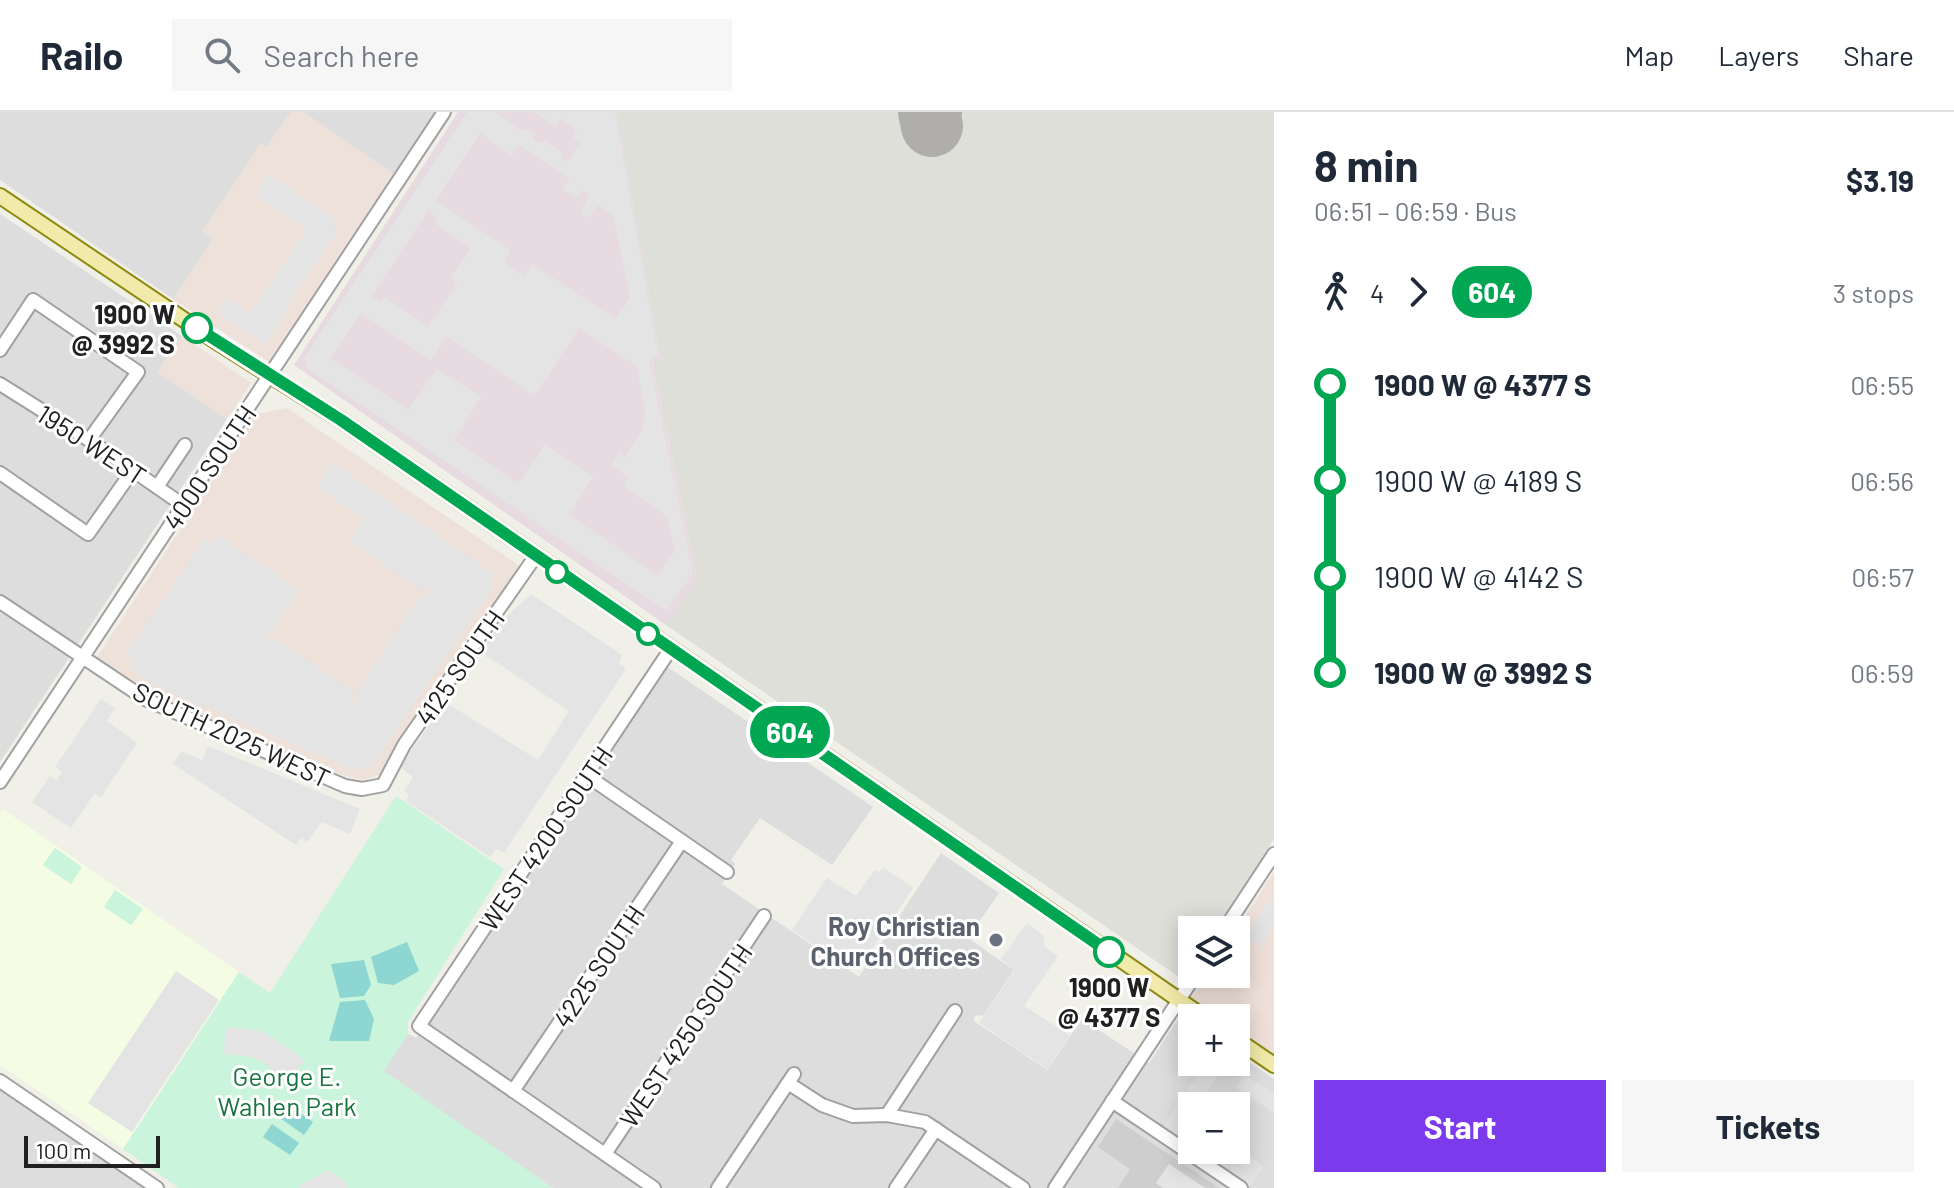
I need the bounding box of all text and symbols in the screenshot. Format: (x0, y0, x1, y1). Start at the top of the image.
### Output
search box (172, 19, 732, 91)
text: Railo (40, 32, 124, 78)
icon: search (200, 33, 244, 77)
text: Search here (264, 37, 419, 73)
text: Map (1624, 38, 1674, 72)
text: Layers (1718, 38, 1799, 72)
text: Share (1843, 38, 1914, 72)
text: 8 min (1314, 138, 1419, 191)
text: $3.19 (1846, 162, 1914, 198)
text: 06:51 – 06:59 · Bus (1314, 195, 1517, 226)
icon: walk (1314, 270, 1358, 314)
icon: forward (1396, 270, 1440, 314)
text: 604 (1468, 275, 1516, 309)
text: 4 (1370, 277, 1384, 308)
text: 3 stops (1833, 277, 1914, 308)
place label: 1900 W @ 3992 S (72, 298, 175, 359)
marker: 1900 W @ 3992 S (182, 313, 212, 343)
text: 1900 W @ 4377 S (1374, 366, 1592, 402)
text: 06:55 (1850, 369, 1914, 400)
street label: 1950 WEST (32, 397, 152, 491)
street label: 4000 SOUTH (156, 399, 262, 535)
text: 1900 W @ 4189 S (1374, 462, 1582, 498)
text: 06:56 (1850, 465, 1914, 496)
text: 1900 W @ 4142 S (1374, 558, 1584, 594)
unlabelled marker (546, 561, 568, 583)
text: 06:57 (1851, 561, 1914, 592)
street label: 4125 SOUTH (408, 603, 510, 731)
unlabelled marker (637, 623, 659, 645)
text: 1900 W @ 3992 S (1374, 654, 1592, 690)
text: 06:59 (1850, 657, 1914, 688)
street label: SOUTH 2025 WEST (128, 675, 336, 793)
line badge: 604 (744, 706, 836, 758)
text: 604 (766, 715, 814, 749)
street label: WEST 4200 SOUTH (472, 740, 618, 936)
street label: 4225 SOUTH (546, 899, 650, 1033)
place label: Roy Christian Church Offices (811, 910, 980, 971)
map controls (1178, 916, 1250, 1164)
button: layers (1178, 916, 1250, 988)
marker: Roy Christian Church Offices (987, 931, 1005, 949)
street label: WEST 4250 SOUTH (612, 937, 758, 1133)
marker: 1900 W @ 4377 S (1094, 937, 1124, 967)
place label: 1900 W @ 4377 S (1058, 971, 1160, 1032)
button: + (1178, 1004, 1250, 1076)
park label: George E. Wahlen Park (217, 1060, 357, 1121)
button: Start (1314, 1080, 1606, 1172)
button: Tickets (1622, 1080, 1914, 1172)
button: − (1178, 1092, 1250, 1164)
scale bar (24, 1132, 160, 1168)
text: 100 m (36, 1137, 91, 1163)

